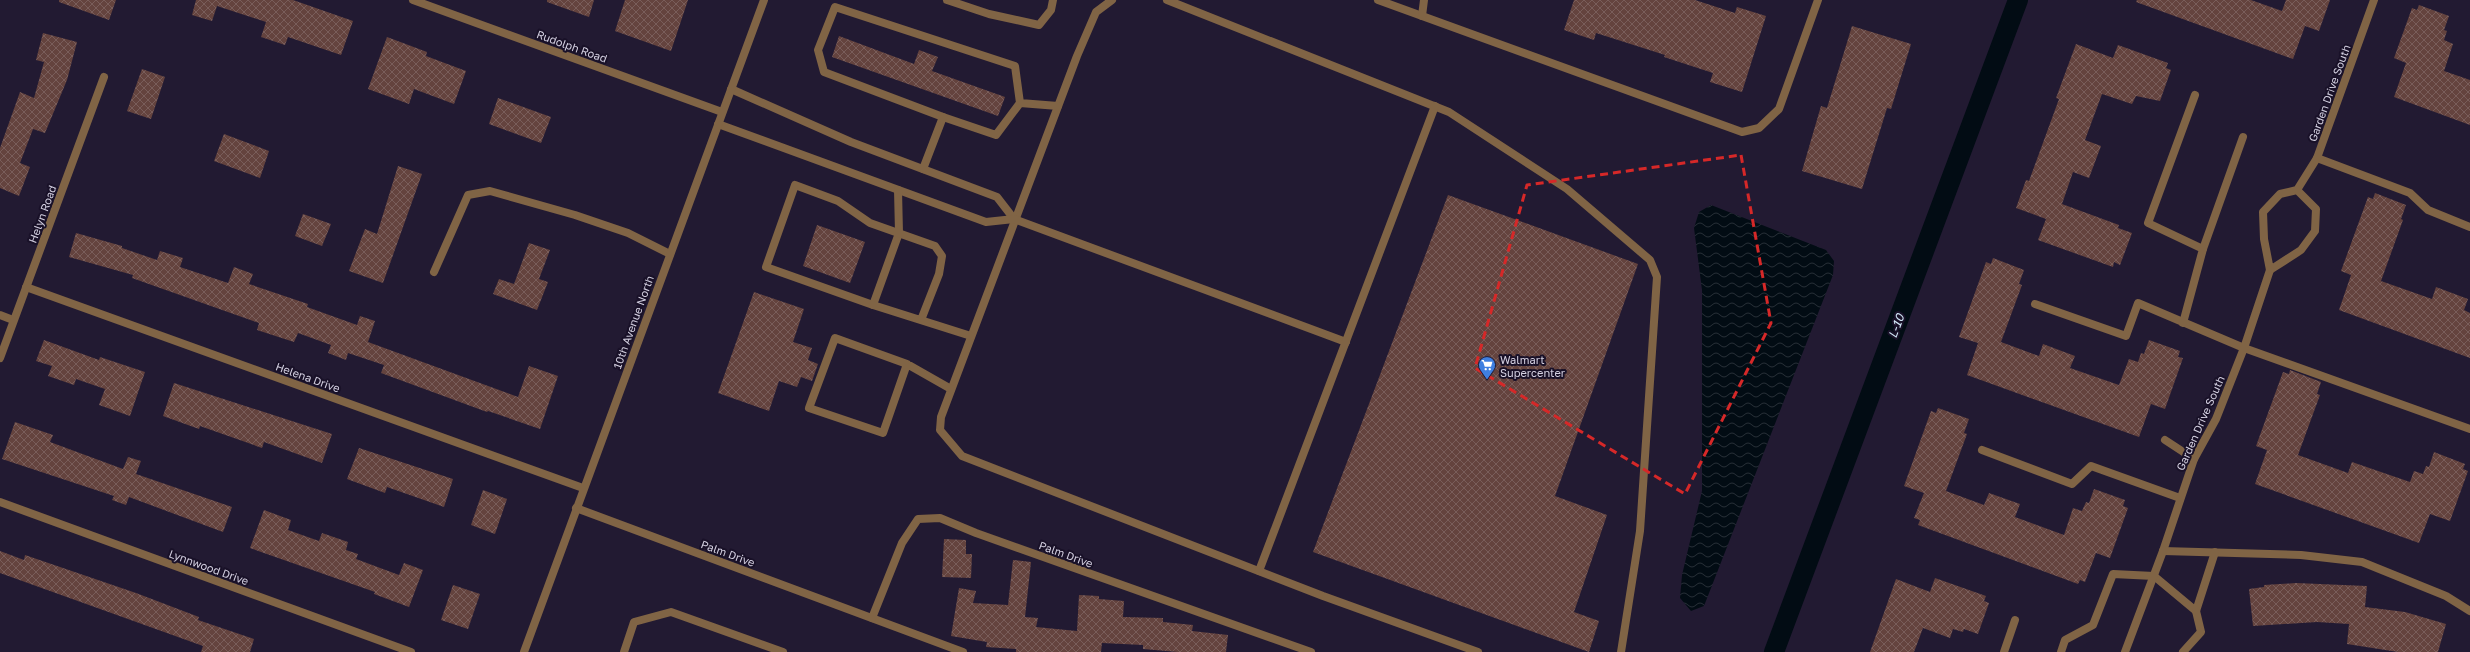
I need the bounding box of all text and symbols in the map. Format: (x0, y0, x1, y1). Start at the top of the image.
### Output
street label: Rudolph Road (535, 27, 609, 65)
street label: Garden Drive South (2305, 43, 2353, 143)
street label: Helyn Road (26, 183, 58, 245)
street label: 10th Avenue North (610, 274, 656, 370)
water label: L-10 (1885, 310, 1908, 340)
place label: Walmart Supercenter (1500, 353, 1566, 379)
supermarket icon: Walmart Supercenter (1477, 355, 1497, 380)
street label: Helena Drive (274, 359, 342, 395)
street label: Garden Drive South (2173, 374, 2227, 472)
street label: Palm Drive (699, 537, 757, 569)
street label: Palm Drive (1037, 538, 1095, 570)
street label: Lynnwood Drive (167, 547, 251, 587)

